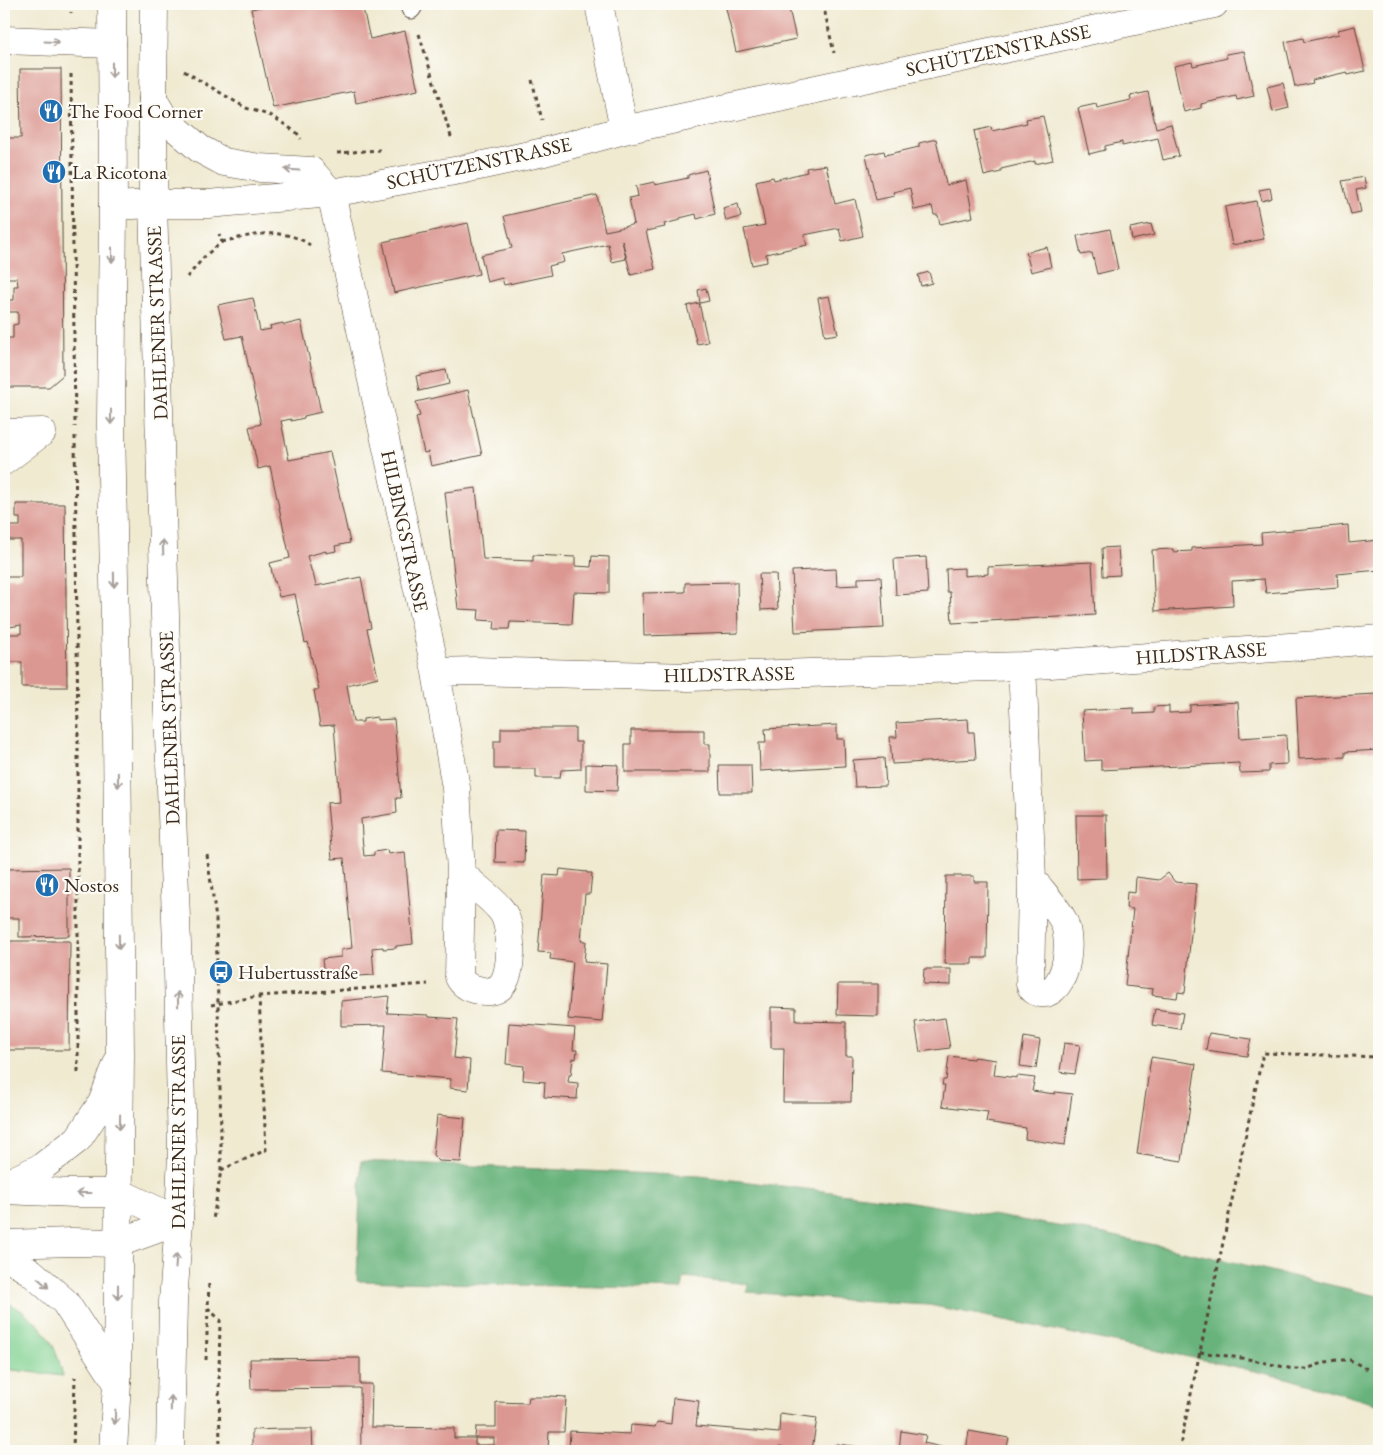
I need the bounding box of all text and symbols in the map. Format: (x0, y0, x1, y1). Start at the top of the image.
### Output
street label: SCHÜTZENSTRASSE (903, 18, 1093, 82)
one-way arrow (44, 37, 60, 47)
one-way arrow (107, 62, 117, 78)
restaurant icon: The Food Corner (38, 98, 64, 124)
place label: The Food Corner (68, 98, 203, 124)
street label: SCHÜTZENSTRASSE (384, 131, 574, 195)
restaurant icon: La Ricotona (41, 159, 67, 185)
place label: La Ricotona (72, 159, 167, 185)
one-way arrow (284, 166, 300, 175)
street label: DAHLENER STRASSE (141, 225, 173, 421)
one-way arrow (107, 246, 117, 262)
one-way arrow (106, 408, 116, 425)
street label: HILBINGSTRASSE (375, 448, 435, 614)
one-way arrow (159, 539, 168, 555)
one-way arrow (110, 571, 119, 587)
street label: DAHLENER STRASSE (153, 630, 185, 826)
street label: HILDSTRASSE (1135, 635, 1267, 671)
street label: HILDSTRASSE (663, 660, 795, 688)
one-way arrow (113, 772, 123, 788)
restaurant icon: Nostos (34, 872, 60, 898)
place label: Nostos (64, 872, 119, 898)
one-way arrow (115, 934, 124, 950)
bus stop icon: Hubertusstraße (208, 959, 234, 985)
place label: Hubertusstraße (238, 959, 358, 985)
one-way arrow (173, 992, 183, 1008)
street label: DAHLENER STRASSE (165, 1035, 191, 1229)
one-way arrow (115, 1113, 125, 1129)
one-way arrow (76, 1188, 92, 1198)
one-way arrow (171, 1254, 181, 1270)
one-way arrow (37, 1278, 50, 1289)
one-way arrow (113, 1284, 122, 1300)
one-way arrow (166, 1395, 176, 1411)
one-way arrow (110, 1408, 120, 1424)

